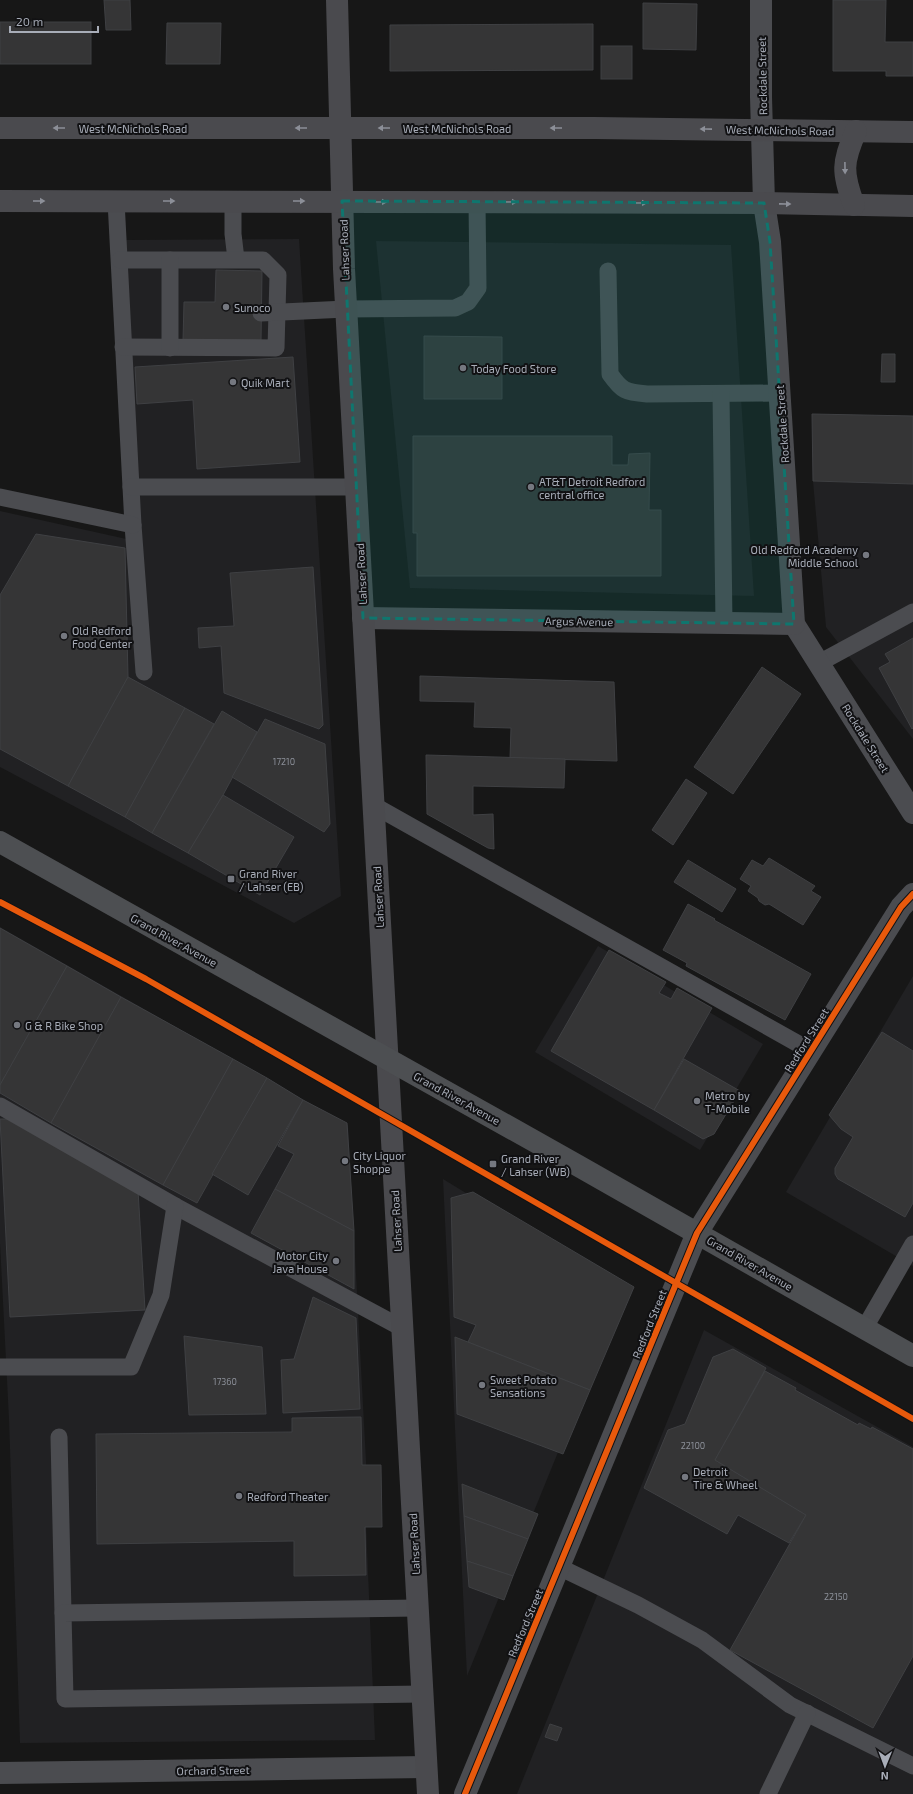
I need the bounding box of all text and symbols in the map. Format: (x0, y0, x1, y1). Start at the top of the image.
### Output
scale bar (10, 8, 98, 34)
text: 20 m (16, 14, 43, 28)
street label: Rockdale Street (755, 37, 769, 115)
street label: West McNichols Road (79, 122, 187, 135)
street label: West McNichols Road (403, 122, 511, 135)
street label: West McNichols Road (726, 123, 834, 137)
one-way arrow (52, 125, 65, 131)
one-way arrow (294, 125, 307, 131)
one-way arrow (377, 125, 390, 131)
one-way arrow (549, 125, 562, 131)
one-way arrow (700, 126, 712, 133)
one-way arrow (842, 162, 848, 175)
one-way arrow (33, 198, 46, 204)
one-way arrow (163, 198, 176, 204)
one-way arrow (293, 198, 306, 204)
one-way arrow (375, 199, 388, 205)
one-way arrow (505, 199, 518, 205)
one-way arrow (635, 200, 648, 206)
one-way arrow (779, 201, 792, 207)
street label: Lahser Road (336, 219, 352, 281)
place label: Sunoco (234, 301, 271, 314)
marker: Sunoco (221, 302, 231, 312)
place label: Today Food Store (471, 362, 557, 375)
marker: Today Food Store (458, 363, 468, 373)
place label: Quik Mart (241, 376, 290, 390)
marker: Quik Mart (228, 377, 238, 387)
street label: Rockdale Street (773, 384, 791, 464)
place label: AT&T Detroit Redford central office (539, 475, 645, 501)
marker: AT&T Detroit Redford central office (526, 482, 536, 492)
street label: Lahser Road (353, 543, 369, 605)
place label: Old Redford Academy Middle School (751, 543, 859, 569)
marker: Old Redford Academy Middle School (861, 550, 871, 560)
street label: Argus Avenue (545, 614, 613, 628)
place label: Old Redford Food Center (72, 624, 133, 650)
marker: Old Redford Food Center (59, 631, 69, 641)
street label: Rockdale Street (840, 701, 892, 775)
house number: 17210 (273, 756, 295, 767)
street label: Lahser Road (370, 866, 386, 928)
place label: Grand River / Lahser (EB) (239, 867, 303, 893)
marker: Grand River / Lahser (EB) (226, 874, 236, 884)
street label: Grand River Avenue (128, 911, 220, 969)
street label: Redford Street (781, 1006, 831, 1074)
place label: G & R Bike Shop (25, 1019, 103, 1032)
marker: G & R Bike Shop (12, 1020, 22, 1030)
street label: Grand River Avenue (411, 1069, 503, 1127)
place label: Metro by T-Mobile (705, 1089, 750, 1115)
marker: Metro by T-Mobile (692, 1096, 702, 1106)
place label: City Liquor Shoppe (353, 1149, 406, 1175)
place label: Grand River / Lahser (WB) (501, 1152, 570, 1178)
marker: City Liquor Shoppe (340, 1156, 350, 1166)
marker: Grand River / Lahser (WB) (488, 1159, 498, 1169)
street label: Lahser Road (388, 1190, 404, 1252)
street label: Grand River Avenue (705, 1233, 795, 1293)
place label: Motor City Java House (273, 1249, 328, 1275)
marker: Motor City Java House (331, 1256, 341, 1266)
street label: Redford Street (629, 1288, 669, 1360)
place label: Sweet Potato Sensations (490, 1373, 557, 1399)
house number: 17360 (213, 1376, 237, 1387)
marker: Sweet Potato Sensations (477, 1380, 487, 1390)
house number: 22100 (681, 1440, 705, 1451)
place label: Detroit Tire & Wheel (693, 1465, 758, 1491)
marker: Detroit Tire & Wheel (680, 1472, 690, 1482)
place label: Redford Theater (247, 1490, 329, 1503)
marker: Redford Theater (234, 1491, 244, 1501)
street label: Lahser Road (406, 1513, 422, 1575)
street label: Redford Street (505, 1587, 545, 1659)
house number: 22150 (824, 1591, 848, 1602)
north arrow (865, 1746, 905, 1786)
street label: Orchard Street (176, 1763, 250, 1777)
text: N (881, 1770, 889, 1783)

